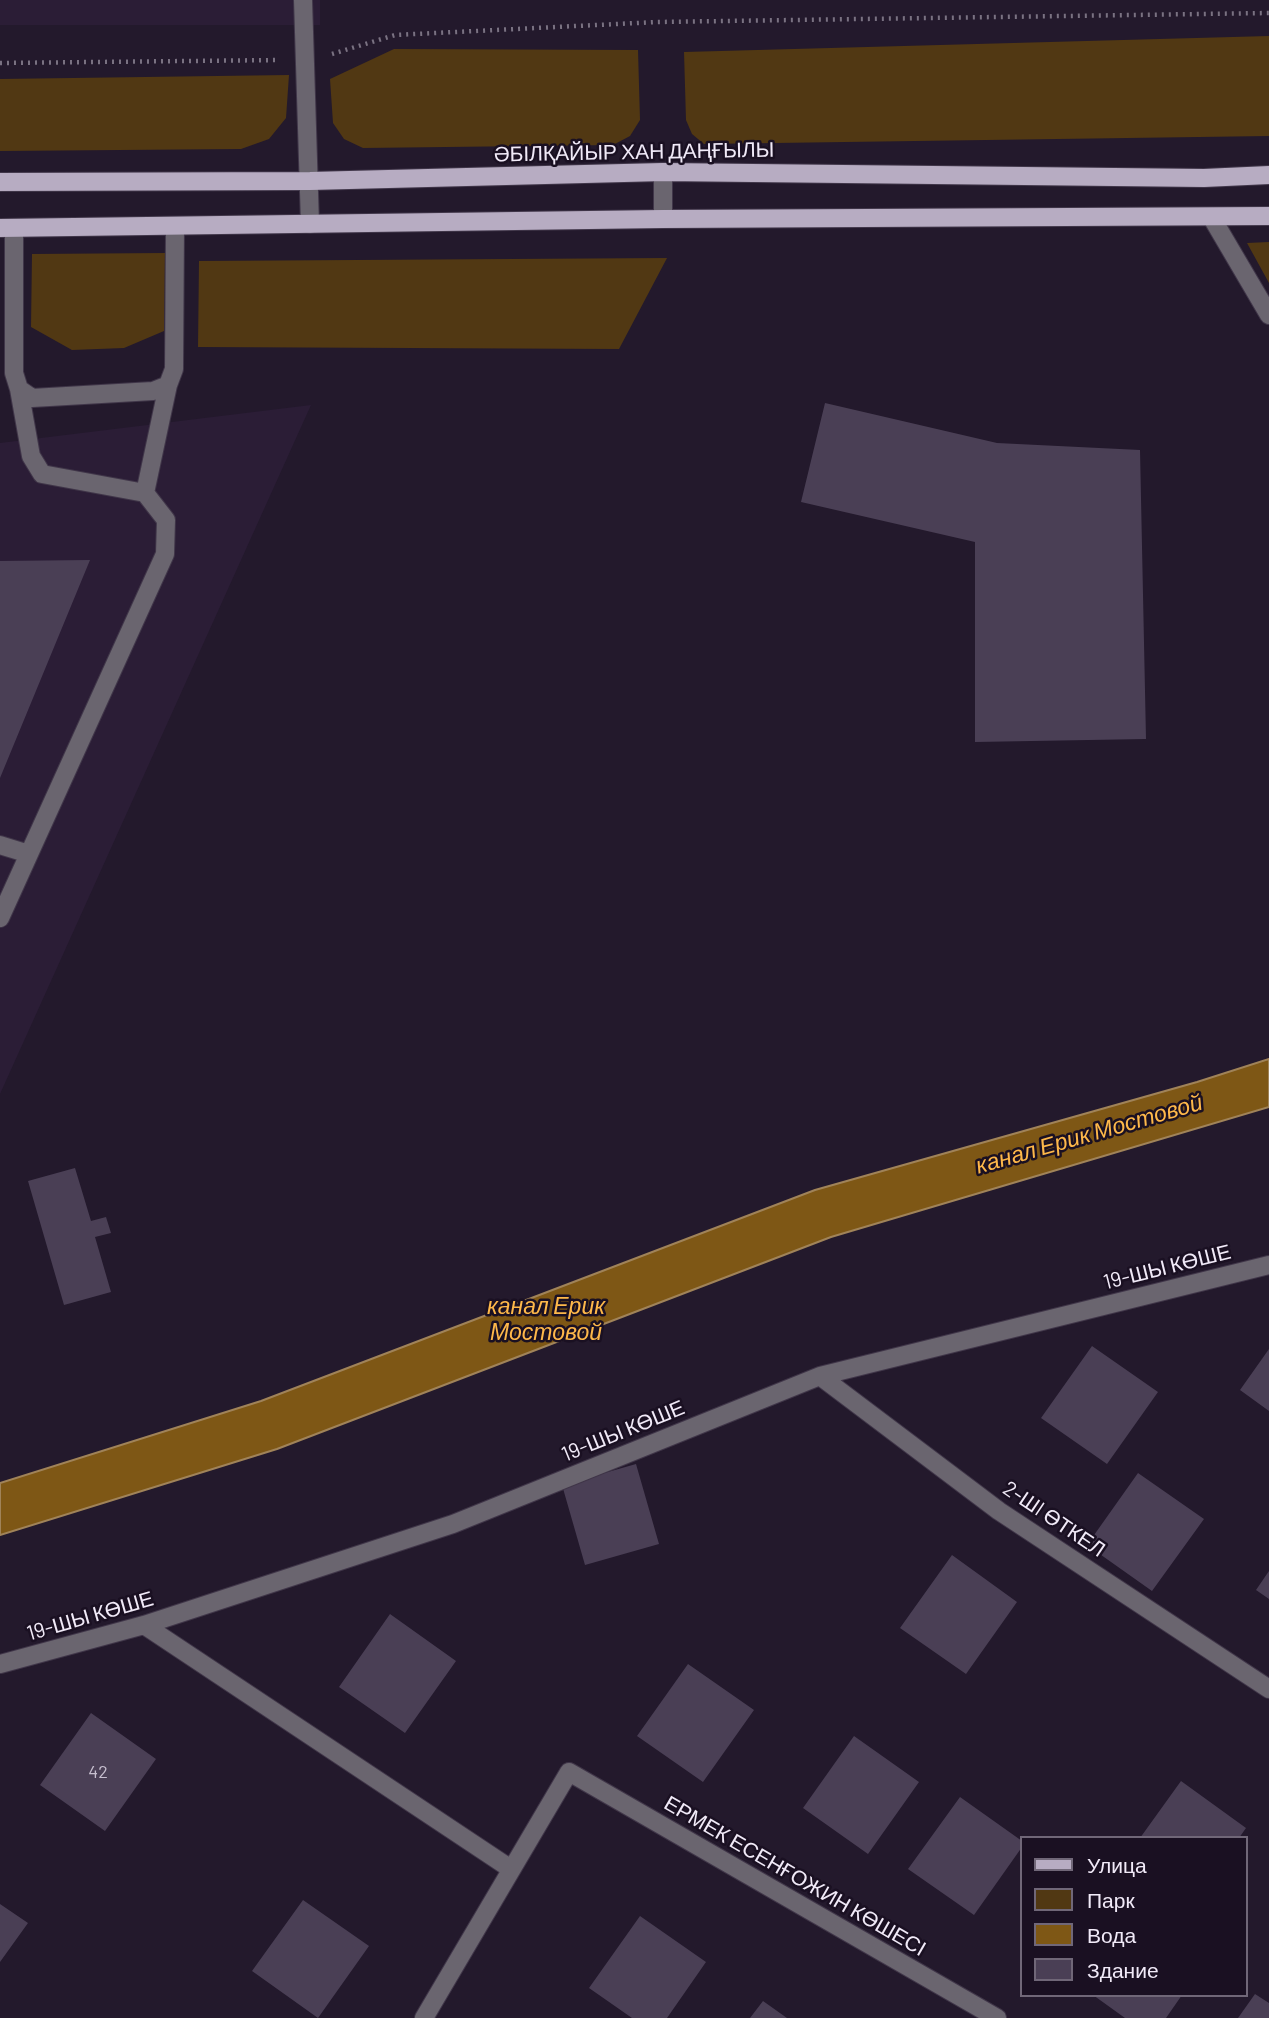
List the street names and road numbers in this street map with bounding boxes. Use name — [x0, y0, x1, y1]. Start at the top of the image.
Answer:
street label: ӘБІЛҚАЙЫР ХАН ДАҢҒЫЛЫ — [494, 137, 774, 167]
street label: 19-ШЫ КӨШЕ — [1101, 1239, 1233, 1295]
street label: 19-ШЫ КӨШЕ — [558, 1395, 688, 1467]
street label: 2-ШI ӨТКЕЛ — [998, 1476, 1110, 1562]
street label: 19-ШЫ КӨШЕ — [24, 1586, 156, 1646]
street label: ЕРМЕК ЕСЕНҒОЖИН КӨШЕСІ — [660, 1791, 930, 1961]

